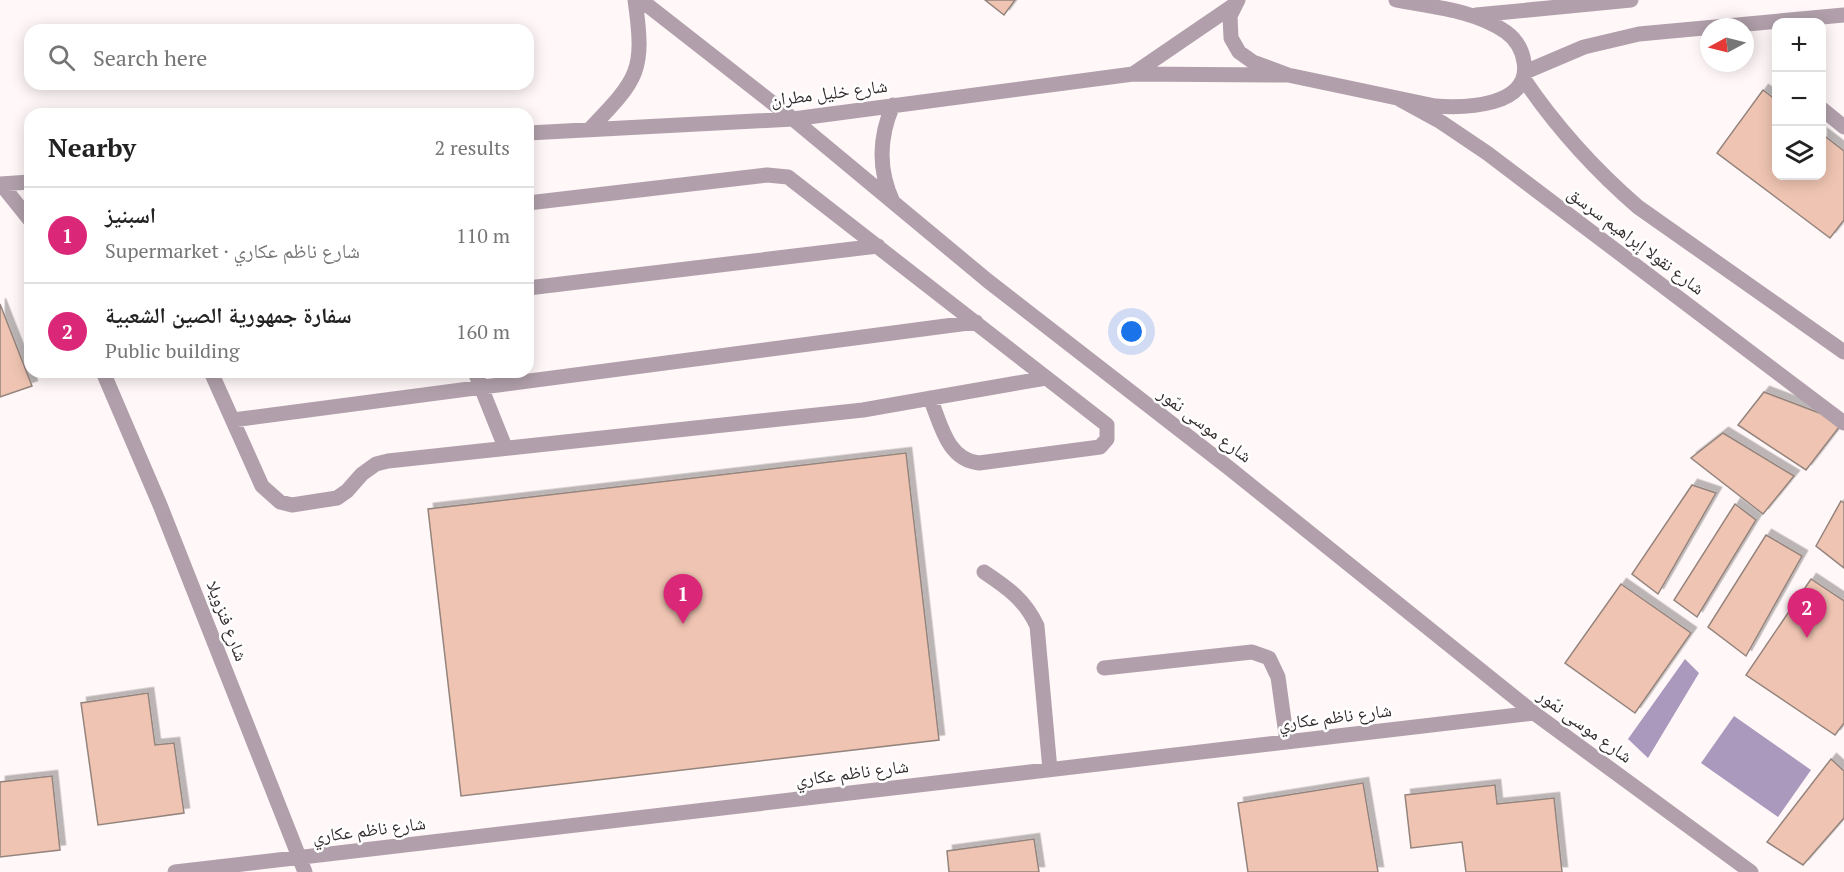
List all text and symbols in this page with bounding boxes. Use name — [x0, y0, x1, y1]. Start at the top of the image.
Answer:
north arrow — [1700, 18, 1754, 72]
map controls — [1772, 18, 1826, 180]
button: + — [1772, 18, 1826, 72]
search box — [24, 24, 534, 90]
icon: search — [45, 41, 78, 74]
text: Search here — [93, 43, 207, 72]
button: − — [1772, 72, 1826, 126]
street label: شارع خليل مطران — [769, 73, 889, 111]
button: layers — [1772, 126, 1826, 180]
text: Nearby — [48, 130, 136, 164]
text: 2 results — [435, 134, 510, 161]
street label: شارع نقولا إبراهيم سرسق — [1563, 181, 1710, 300]
text: اسبنيز — [105, 200, 156, 229]
text: 1 — [62, 222, 73, 249]
text: 110 m — [456, 222, 510, 249]
text: Supermarket · شارع ناظم عكاري — [105, 237, 360, 264]
text: سفارة جمهورية الصين الشعبية — [105, 300, 352, 329]
your location — [1117, 317, 1146, 346]
text: 2 — [62, 318, 73, 345]
text: 160 m — [456, 318, 510, 345]
text: Public building — [105, 337, 239, 364]
street label: شارع موسى نمّور — [1153, 380, 1257, 467]
pin: 1 — [664, 574, 702, 624]
street label: شارع فنزويلا — [202, 577, 254, 664]
pin: 2 — [1788, 588, 1826, 638]
street label: شارع موسى نمّور — [1533, 682, 1638, 768]
street label: شارع ناظم عكاري — [1277, 697, 1393, 738]
street label: شارع ناظم عكاري — [794, 753, 910, 794]
street label: شارع ناظم عكاري — [311, 810, 427, 851]

